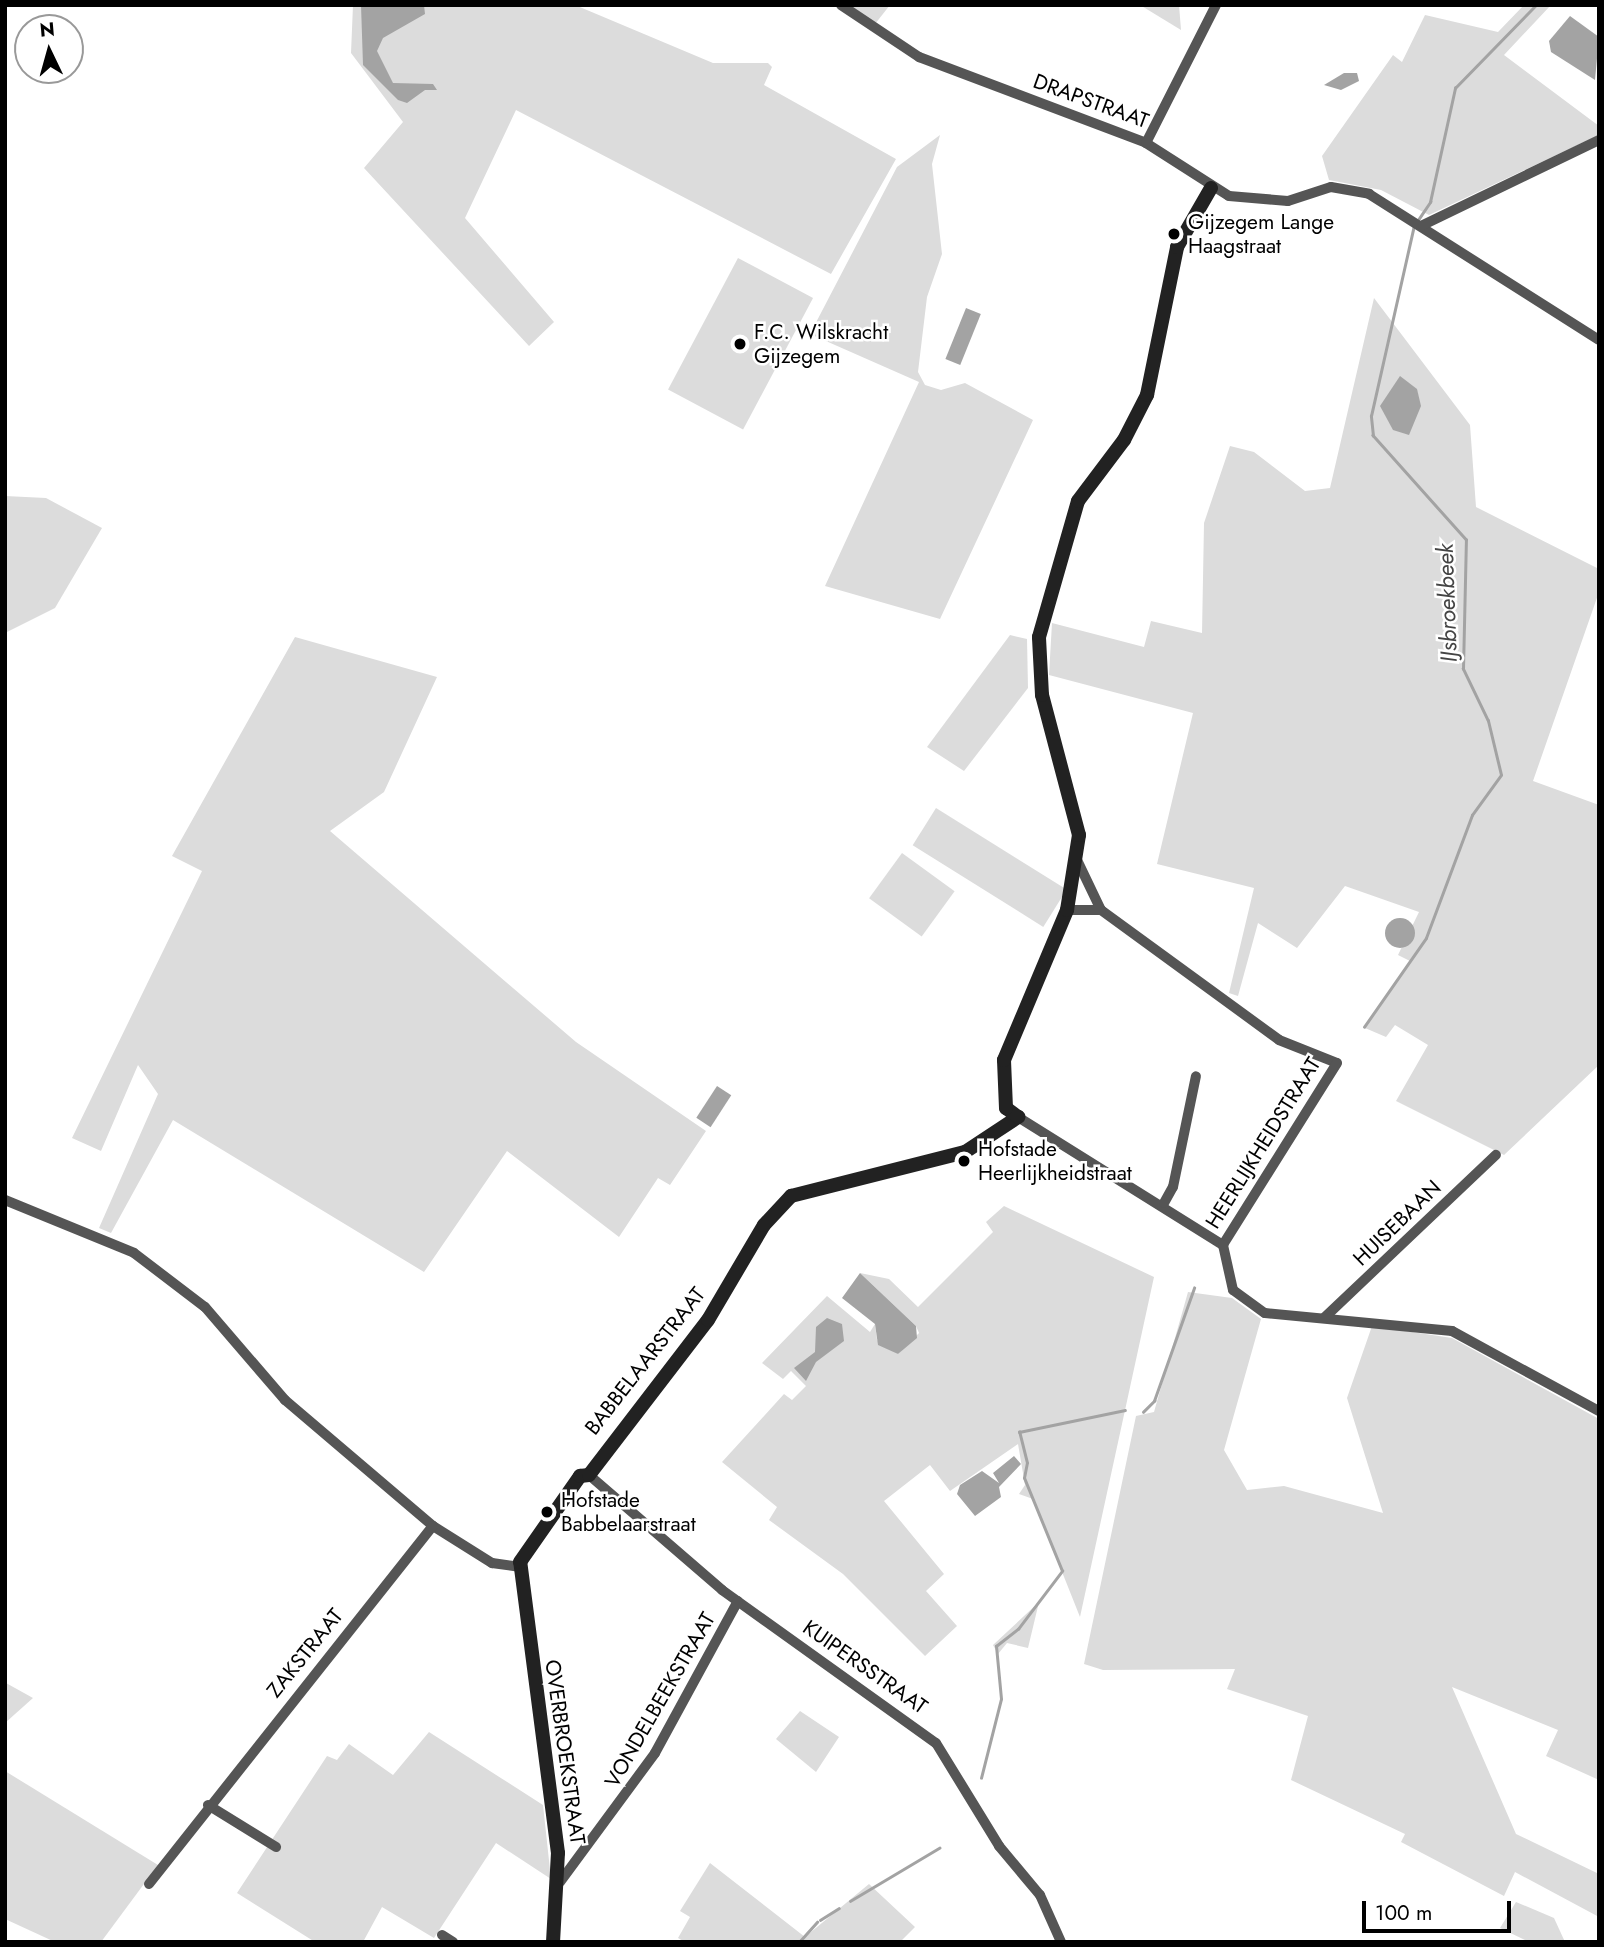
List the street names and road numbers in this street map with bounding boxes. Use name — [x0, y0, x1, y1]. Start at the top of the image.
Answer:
street label: DRAPSTRAAT — [1030, 68, 1152, 134]
street label: HEERLIJKHEIDSTRAAT — [1200, 1053, 1326, 1233]
street label: HUISEBAAN — [1348, 1175, 1446, 1271]
street label: BABBELAARSTRAAT — [580, 1282, 710, 1440]
street label: ZAKSTRAAT — [262, 1604, 348, 1702]
street label: VONDELBEEKSTRAAT — [600, 1608, 720, 1792]
street label: KUIPERSSTRAAT — [798, 1615, 932, 1719]
street label: OVERBROEKSTRAAT — [540, 1658, 590, 1846]

